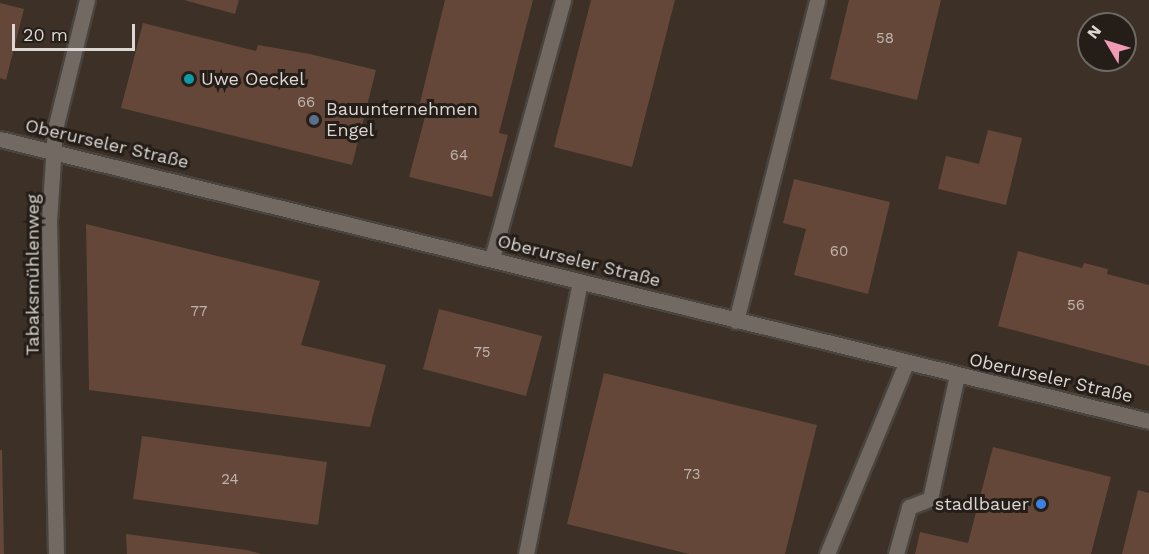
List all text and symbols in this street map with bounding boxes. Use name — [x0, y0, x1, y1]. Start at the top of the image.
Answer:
scale bar — [15, 12, 138, 50]
north arrow — [1077, 12, 1137, 72]
text: N — [1083, 21, 1105, 42]
text: 20 m — [23, 24, 68, 45]
house number: 58 — [876, 30, 894, 48]
place label: Uwe Oeckel — [201, 68, 305, 90]
marker: Uwe Oeckel — [182, 72, 196, 86]
house number: 66 — [297, 94, 315, 112]
place label: Bauunternehmen Engel — [326, 99, 478, 142]
marker: Bauunternehmen Engel — [307, 113, 321, 127]
street label: Oberurseler Straße — [23, 115, 191, 173]
house number: 64 — [450, 147, 468, 165]
street label: Tabaksmühlenweg — [22, 194, 44, 356]
street label: Oberurseler Straße — [495, 230, 663, 292]
house number: 60 — [830, 243, 848, 261]
house number: 56 — [1067, 297, 1085, 315]
house number: 77 — [191, 303, 207, 321]
house number: 75 — [473, 344, 491, 362]
street label: Oberurseler Straße — [967, 349, 1135, 407]
house number: 73 — [683, 466, 701, 484]
house number: 24 — [221, 471, 239, 489]
place label: stadlbauer — [935, 493, 1029, 515]
marker: stadlbauer — [1034, 497, 1048, 511]

